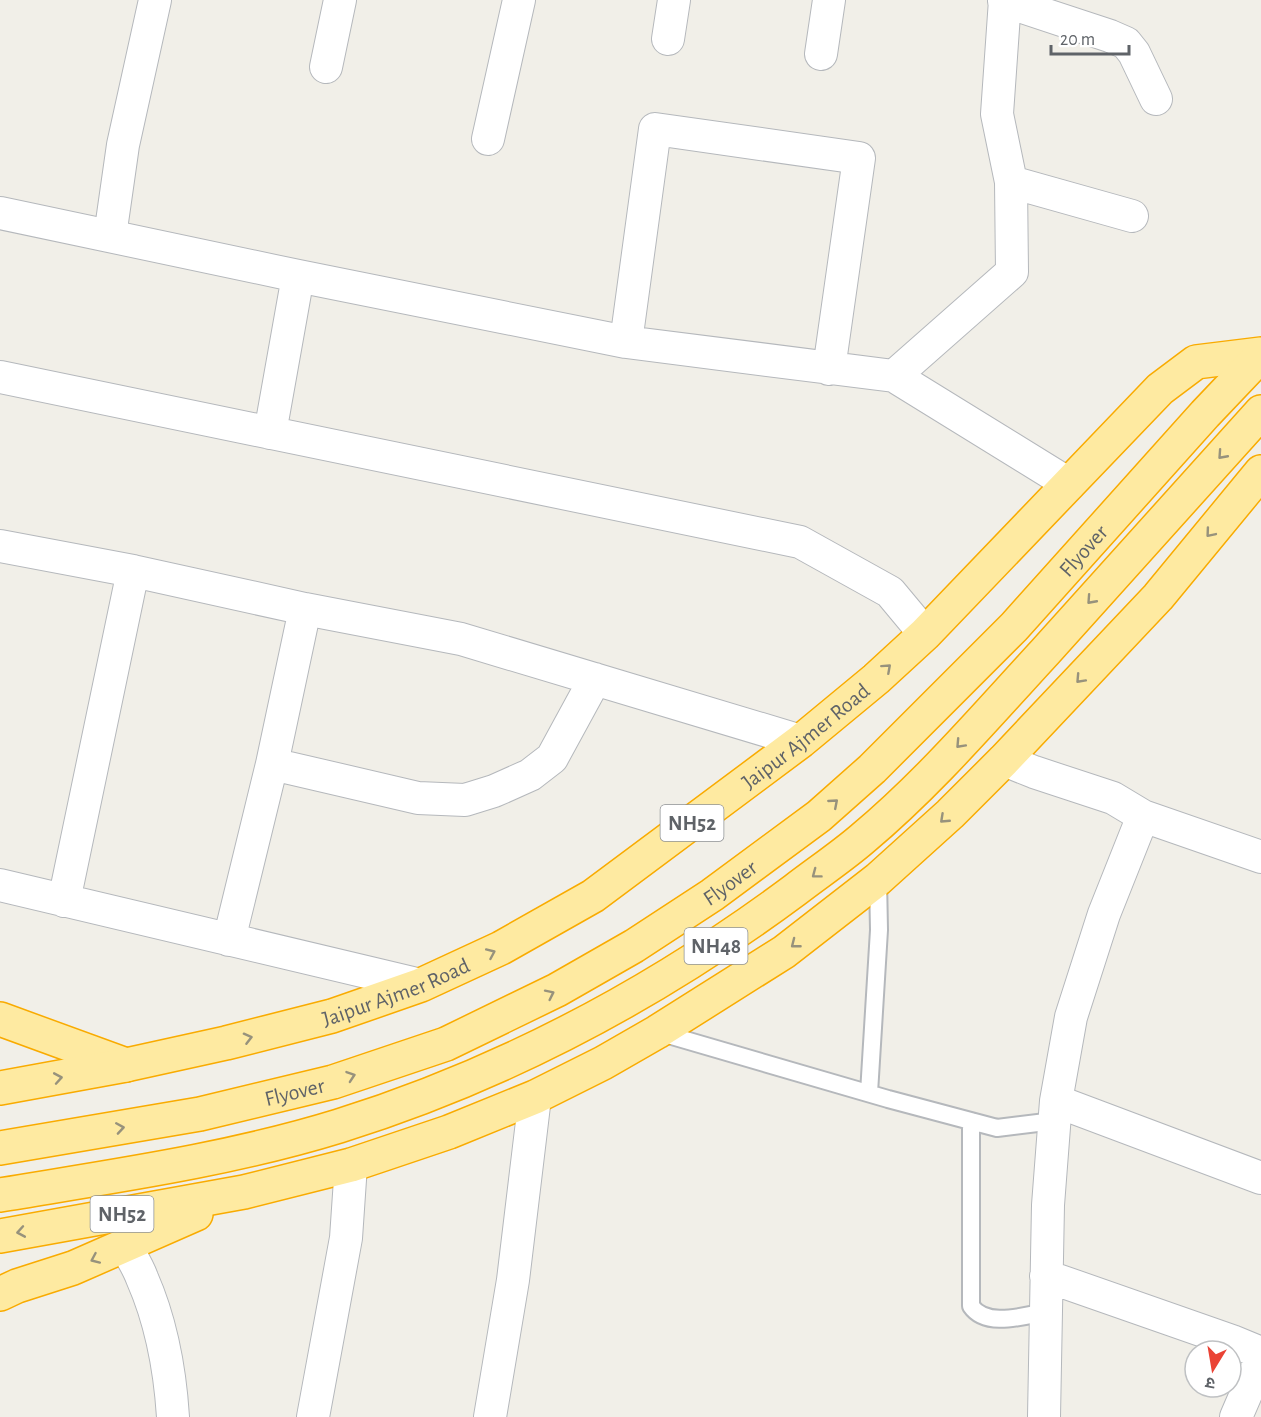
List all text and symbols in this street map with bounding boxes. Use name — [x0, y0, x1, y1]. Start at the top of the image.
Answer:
scale bar — [1051, 18, 1129, 56]
text: 20 m — [1060, 31, 1095, 49]
one-way arrow — [1218, 448, 1229, 459]
street label: Flyover — [1055, 521, 1112, 581]
one-way arrow — [1206, 526, 1217, 537]
one-way arrow — [1087, 593, 1098, 604]
one-way arrow — [881, 664, 891, 675]
one-way arrow — [1077, 671, 1088, 682]
street label: Jaipur Ajmer Road — [738, 679, 874, 793]
one-way arrow — [956, 738, 967, 748]
one-way arrow — [827, 799, 837, 810]
road number: NH52 — [660, 805, 724, 841]
one-way arrow — [941, 811, 952, 822]
street label: Flyover — [699, 856, 761, 910]
one-way arrow — [811, 867, 822, 878]
road number: NH48 — [684, 928, 748, 964]
one-way arrow — [791, 936, 802, 947]
one-way arrow — [485, 948, 496, 960]
street label: Jaipur Ajmer Road — [320, 954, 473, 1030]
one-way arrow — [544, 989, 555, 1001]
one-way arrow — [243, 1032, 253, 1045]
one-way arrow — [345, 1071, 356, 1083]
one-way arrow — [53, 1072, 62, 1084]
street label: Flyover — [263, 1074, 327, 1110]
one-way arrow — [115, 1122, 124, 1134]
road number: NH52 — [90, 1196, 154, 1232]
one-way arrow — [16, 1225, 26, 1238]
one-way arrow — [90, 1251, 101, 1263]
north arrow — [1183, 1339, 1243, 1399]
text: उ — [1204, 1374, 1216, 1391]

